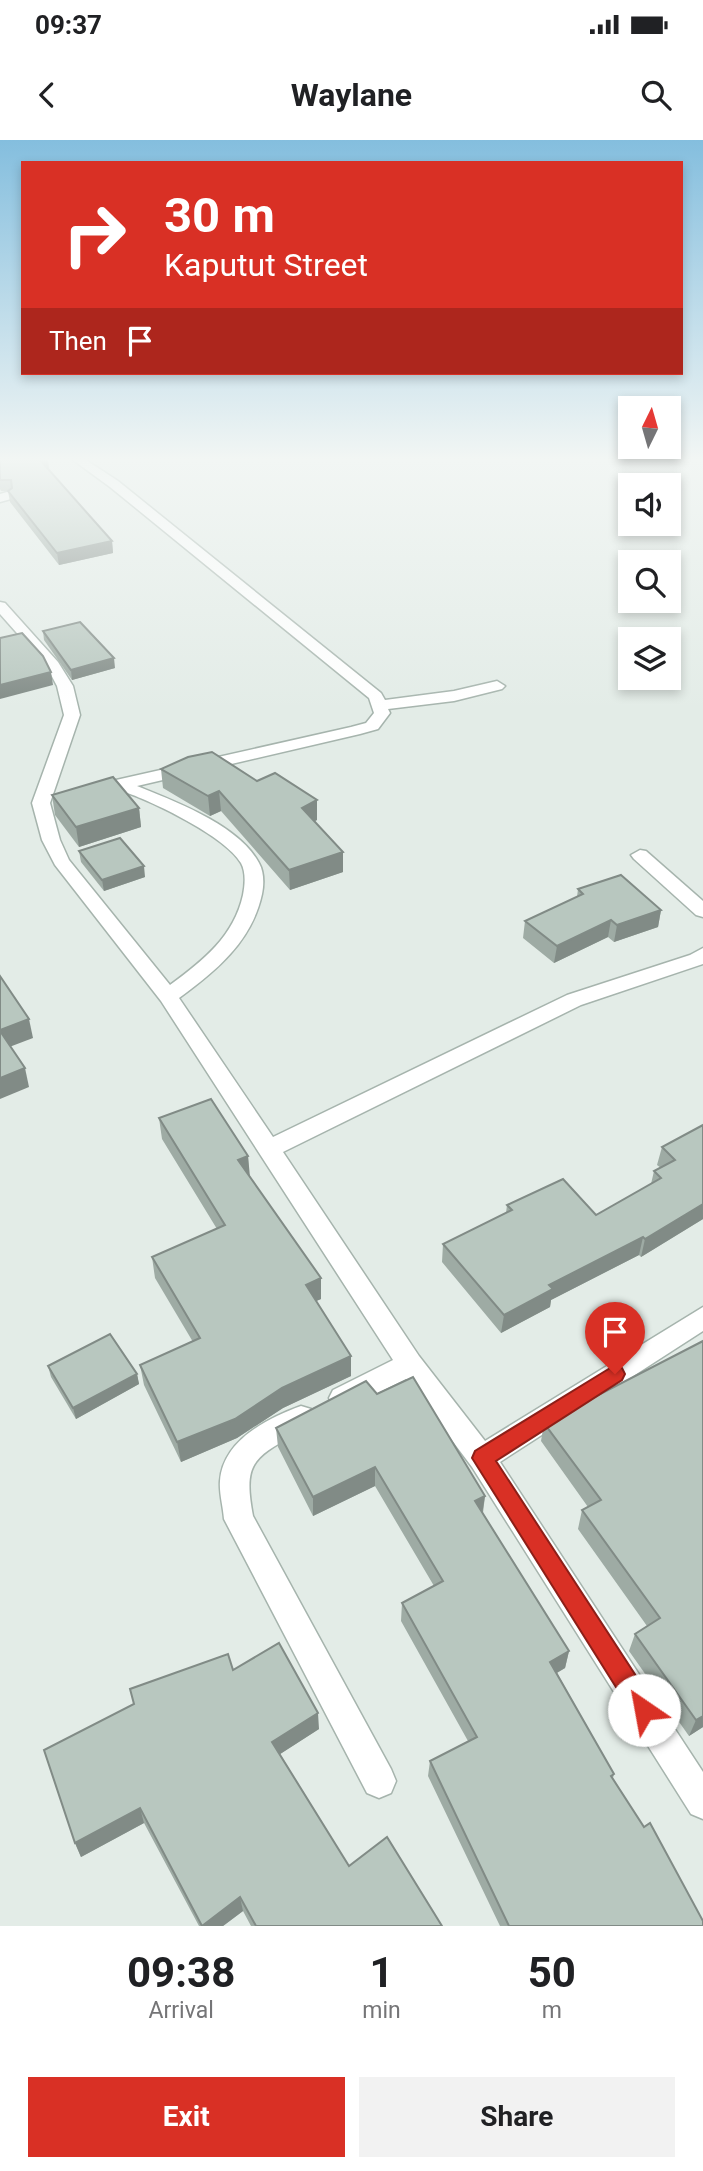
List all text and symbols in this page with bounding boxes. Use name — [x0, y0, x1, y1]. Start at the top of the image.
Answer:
text: 09:37 — [35, 10, 102, 40]
icon: back — [28, 76, 66, 114]
text: Waylane — [291, 76, 412, 114]
icon: search — [637, 76, 675, 114]
text: 30 m — [164, 187, 275, 244]
icon: right — [49, 189, 140, 280]
text: Kaputut Street — [164, 246, 368, 284]
icon: arrive — [121, 322, 159, 360]
text: Then — [49, 326, 107, 356]
north arrow — [618, 396, 681, 458]
map controls — [618, 396, 681, 690]
button: sound — [618, 473, 681, 536]
button: search — [618, 550, 681, 613]
button: layers — [618, 627, 681, 690]
pin — [585, 1302, 645, 1374]
icon: arrive — [596, 1313, 634, 1351]
position arrow — [607, 1673, 681, 1747]
text: 09:38 — [127, 1948, 235, 1997]
text: 1 — [369, 1948, 394, 1997]
text: 50 — [528, 1948, 576, 1997]
text: Arrival — [149, 1997, 214, 2024]
text: min — [362, 1997, 401, 2024]
text: m — [542, 1997, 562, 2024]
button: Exit — [28, 2077, 345, 2157]
button: Share — [359, 2077, 675, 2157]

